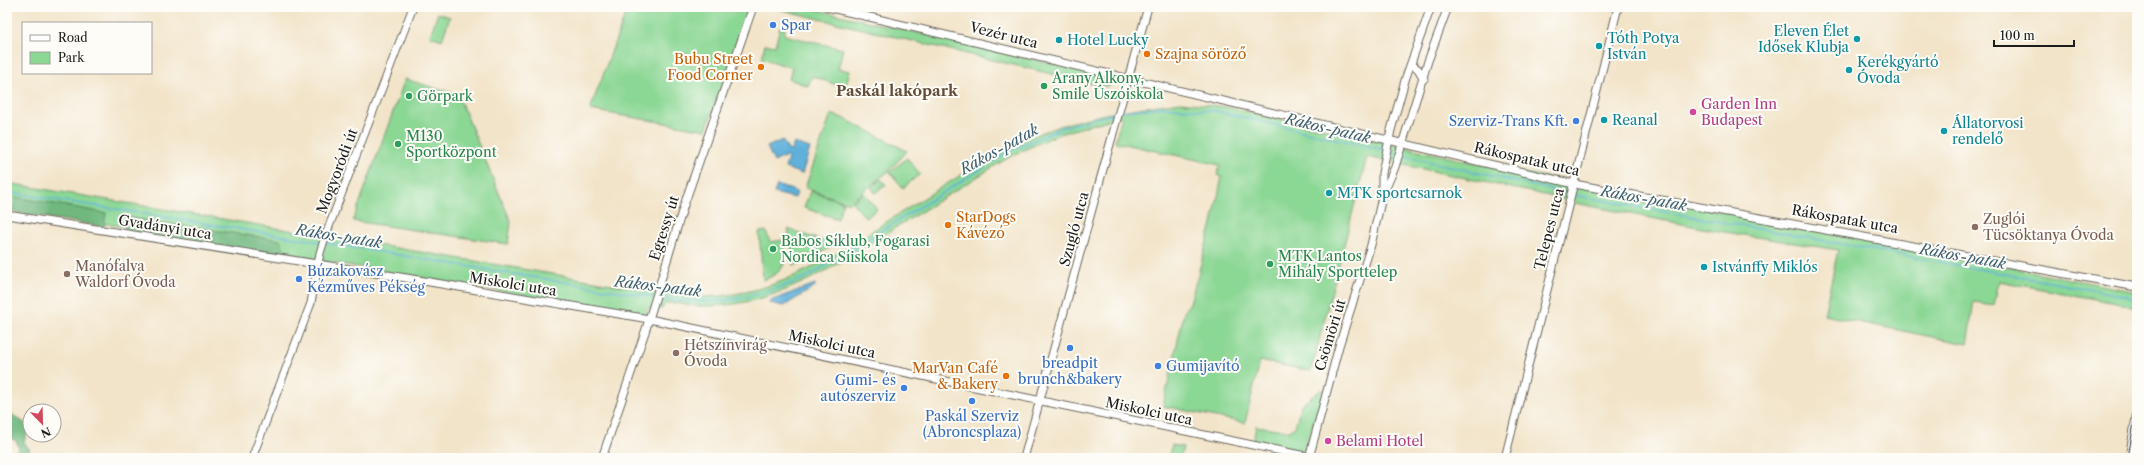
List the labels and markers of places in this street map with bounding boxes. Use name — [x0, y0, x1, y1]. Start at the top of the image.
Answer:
place label: Spar — [781, 16, 811, 34]
marker: Spar — [768, 20, 778, 30]
place label: Eleven Élet Idősek Klubja — [1758, 22, 1850, 56]
place label: Tóth Potya István — [1607, 29, 1680, 63]
place label: Hotel Lucky — [1067, 31, 1149, 49]
marker: Eleven Élet Idősek Klubja — [1852, 34, 1862, 44]
marker: Hotel Lucky — [1054, 35, 1064, 45]
marker: Tóth Potya István — [1594, 41, 1604, 51]
place label: Szajna söröző — [1155, 45, 1246, 63]
marker: Szajna söröző — [1142, 49, 1152, 59]
place label: Bubu Street Food Corner — [667, 50, 753, 84]
place label: Kerékgyártó Óvoda — [1857, 53, 1939, 87]
marker: Bubu Street Food Corner — [756, 62, 766, 72]
marker: Kerékgyártó Óvoda — [1844, 65, 1854, 75]
place label: Arany Alkony, Smile Úszóiskola — [1051, 69, 1164, 103]
marker: Arany Alkony, Smile Úszóiskola — [1039, 81, 1049, 91]
place label: Görpark — [417, 87, 474, 105]
marker: Görpark — [404, 91, 414, 101]
place label: Garden Inn Budapest — [1701, 95, 1777, 129]
marker: Garden Inn Budapest — [1688, 107, 1698, 117]
place label: Reanal — [1612, 111, 1658, 129]
place label: Szerviz-Trans Kft. — [1449, 112, 1568, 130]
place label: Állatorvosi rendelő — [1951, 114, 2024, 148]
marker: Reanal — [1599, 115, 1609, 125]
marker: Szerviz-Trans Kft. — [1571, 116, 1581, 126]
marker: Állatorvosi rendelő — [1939, 126, 1949, 136]
place label: M130 Sportközpont — [406, 127, 497, 161]
marker: M130 Sportközpont — [393, 139, 403, 149]
place label: MTK sportcsarnok — [1337, 184, 1463, 202]
marker: MTK sportcsarnok — [1324, 188, 1334, 198]
place label: StarDogs Kávézó — [956, 208, 1016, 242]
place label: Zuglói Tücsöktanya Óvoda — [1983, 210, 2114, 244]
marker: StarDogs Kávézó — [943, 220, 953, 230]
marker: Zuglói Tücsöktanya Óvoda — [1970, 222, 1980, 232]
place label: Babos Síklub, Fogarasi Nordica Síiskola — [781, 232, 930, 266]
marker: Babos Síklub, Fogarasi Nordica Síiskola — [768, 244, 778, 254]
place label: MTK Lantos Mihály Sporttelep — [1278, 247, 1397, 281]
place label: Manófalva Waldorf Óvoda — [74, 257, 176, 291]
place label: Istvánffy Miklós — [1712, 258, 1818, 276]
marker: MTK Lantos Mihály Sporttelep — [1265, 259, 1275, 269]
place label: Búzakovász Kézműves Pékség — [307, 262, 425, 296]
marker: Istvánffy Miklós — [1699, 262, 1709, 272]
marker: Manófalva Waldorf Óvoda — [62, 269, 72, 279]
marker: Búzakovász Kézműves Pékség — [294, 274, 304, 284]
place label: Hétszínvirág Óvoda — [684, 336, 768, 370]
marker: breadpit brunch&bakery — [1065, 343, 1075, 353]
marker: Hétszínvirág Óvoda — [671, 348, 681, 358]
place label: breadpit brunch&bakery — [1018, 354, 1122, 388]
place label: Gumijavító — [1166, 357, 1240, 375]
place label: MarVan Café & Bakery — [912, 359, 998, 393]
marker: Gumijavító — [1153, 361, 1163, 371]
place label: Gumi- és autószerviz — [820, 371, 896, 405]
marker: MarVan Café & Bakery — [1001, 371, 1011, 381]
marker: Gumi- és autószerviz — [899, 383, 909, 393]
marker: Paskál Szerviz (Abroncsplaza) — [967, 396, 977, 406]
place label: Paskál Szerviz (Abroncsplaza) — [923, 407, 1021, 441]
place label: Belami Hotel — [1336, 432, 1423, 450]
marker: Belami Hotel — [1323, 436, 1333, 446]

